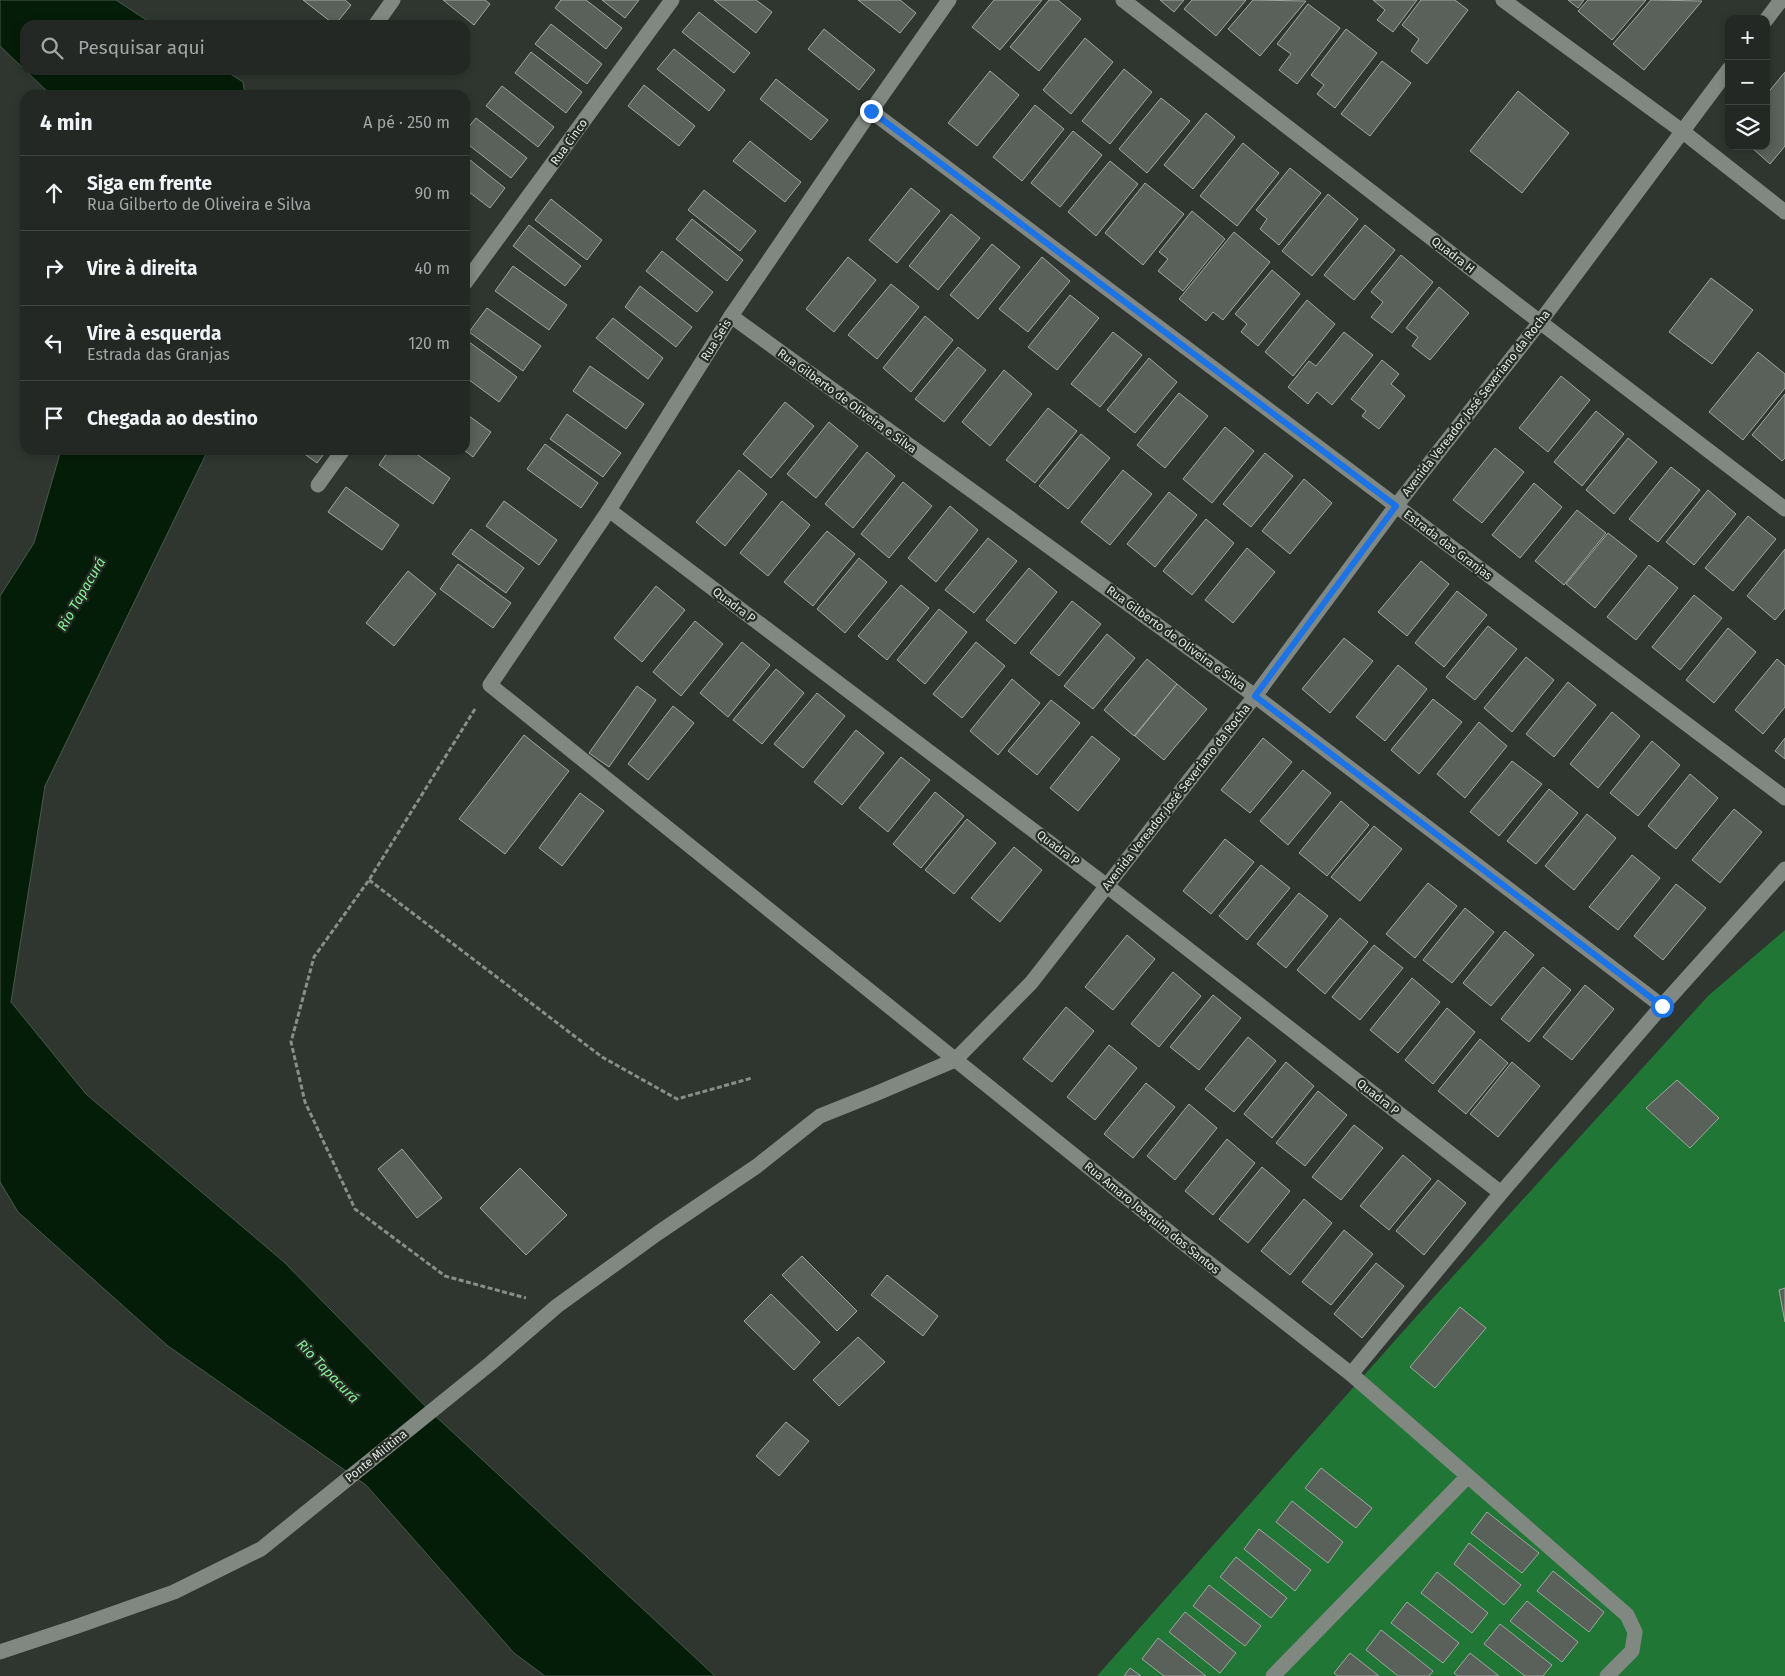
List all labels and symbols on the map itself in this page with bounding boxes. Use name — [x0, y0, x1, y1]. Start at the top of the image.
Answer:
route end — [860, 100, 883, 123]
street label: Rua Cinco — [548, 116, 590, 168]
street label: Quadra H — [1429, 234, 1477, 276]
street label: Avenida Vereador José Severiano da Rocha — [1399, 307, 1553, 499]
street label: Rua Seis — [698, 316, 734, 363]
street label: Rua Gilberto de Oliveira e Silva — [775, 346, 919, 456]
street label: Estrada das Granjas — [1401, 507, 1495, 583]
water label: Rio Tapacurá — [54, 555, 109, 634]
street label: Rua Gilberto de Oliveira e Silva — [1104, 583, 1248, 693]
street label: Quadra P — [710, 584, 758, 626]
street label: Avenida Vereador José Severiano da Rocha — [1099, 701, 1253, 893]
street label: Quadra P — [1034, 827, 1082, 869]
route start — [1651, 995, 1674, 1018]
street label: Quadra P — [1354, 1076, 1402, 1118]
street label: Rua Amaro Joaquim dos Santos — [1082, 1159, 1223, 1277]
water label: Rio Tapacurá — [293, 1336, 362, 1407]
street label: Ponte Militina — [342, 1427, 410, 1485]

